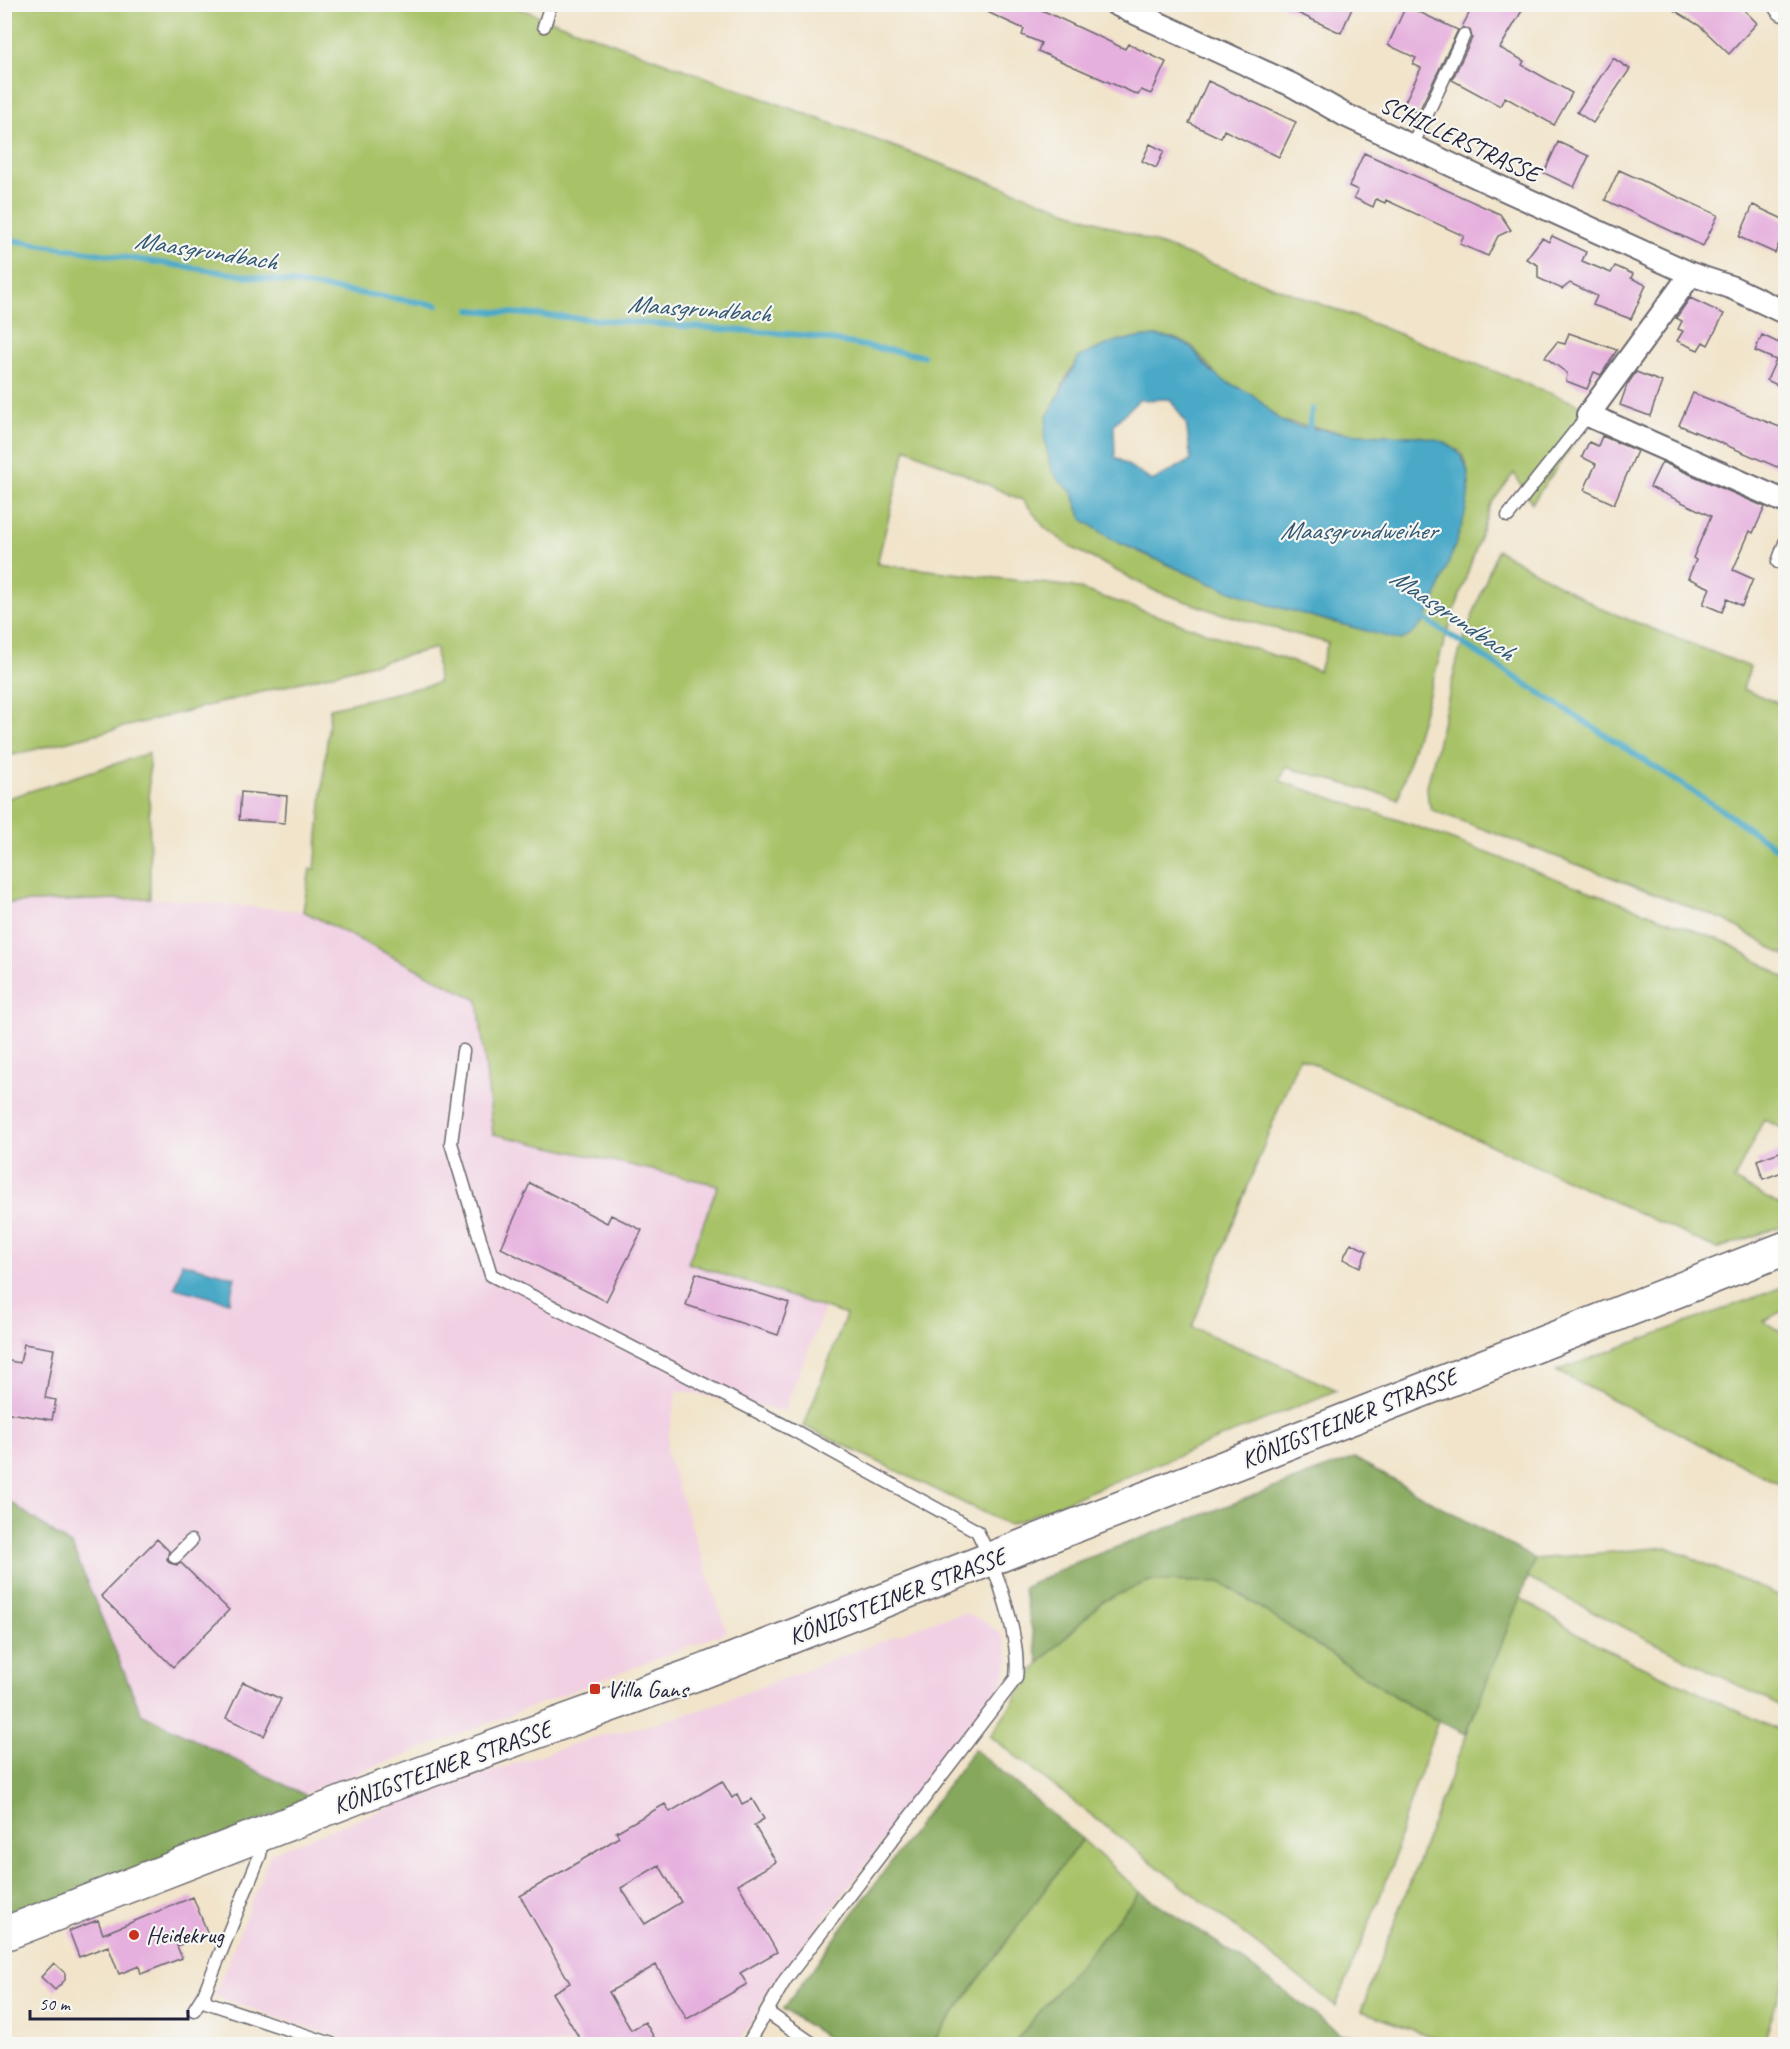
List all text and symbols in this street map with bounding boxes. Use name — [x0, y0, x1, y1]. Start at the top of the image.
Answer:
street label: SCHILLERSTRASSE — [1376, 89, 1547, 190]
water label: Maasgrundbach — [133, 223, 281, 278]
water label: Maasgrundbach — [626, 287, 774, 330]
water label: Maasgrundweiher — [1280, 514, 1440, 547]
water label: Maasgrundbach — [1384, 561, 1523, 669]
street label: KÖNIGSTEINER STRASSE — [1237, 1360, 1464, 1475]
street label: KÖNIGSTEINER STRASSE — [784, 1540, 1012, 1651]
place label: Villa Gans — [607, 1674, 690, 1704]
marker: Villa Gans — [588, 1682, 602, 1696]
street label: KÖNIGSTEINER STRASSE — [329, 1713, 558, 1820]
place label: Heidekrug — [146, 1920, 225, 1950]
marker: Heidekrug — [127, 1928, 141, 1942]
scale bar — [30, 1983, 188, 2021]
text: 50 m — [39, 1993, 72, 2015]

